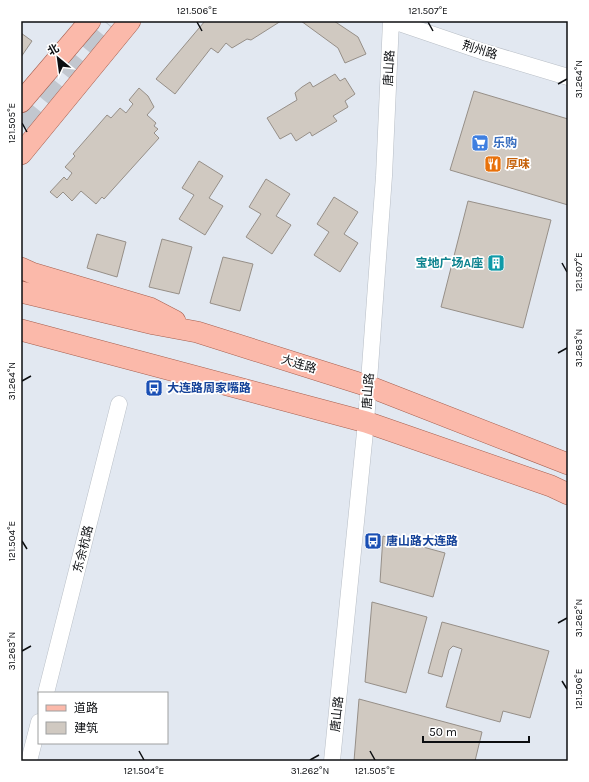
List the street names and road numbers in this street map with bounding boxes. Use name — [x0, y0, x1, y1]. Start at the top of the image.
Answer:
street label: 荆州路 — [461, 38, 499, 62]
street label: 唐山路 — [381, 50, 397, 86]
street label: 大连路 — [280, 352, 318, 376]
street label: 唐山路 — [360, 373, 376, 409]
street label: 东余杭路 — [70, 524, 96, 574]
street label: 唐山路 — [328, 695, 346, 733]

